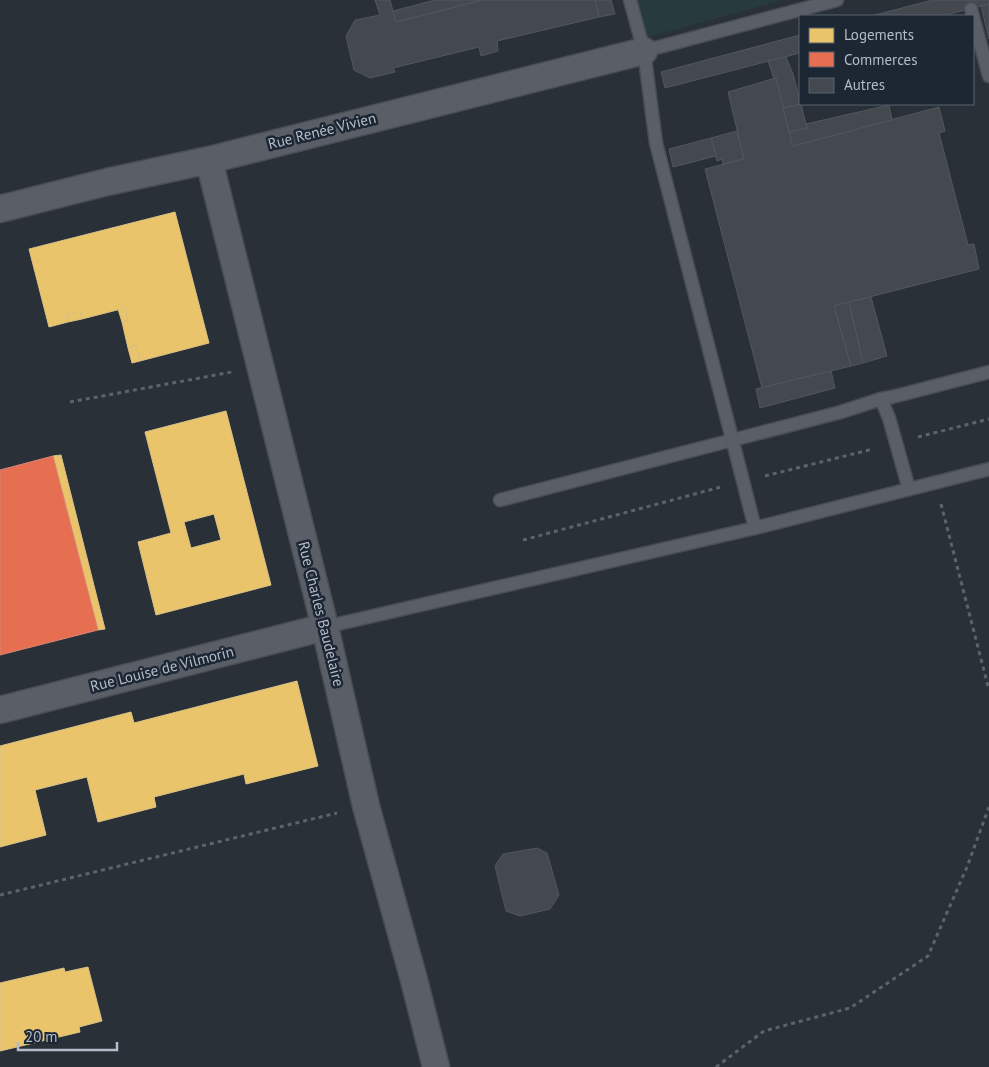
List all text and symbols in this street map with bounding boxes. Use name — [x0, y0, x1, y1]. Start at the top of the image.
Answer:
legend — [799, 15, 974, 105]
text: Logements — [844, 25, 914, 44]
text: Commerces — [844, 50, 918, 69]
text: Autres — [844, 75, 885, 94]
street label: Rue Renée Vivien — [266, 108, 378, 153]
street label: Rue Charles Baudelaire — [294, 539, 349, 688]
street label: Rue Louise de Vilmorin — [88, 641, 236, 696]
scale bar — [18, 1020, 116, 1052]
text: 20 m — [25, 1027, 58, 1046]

